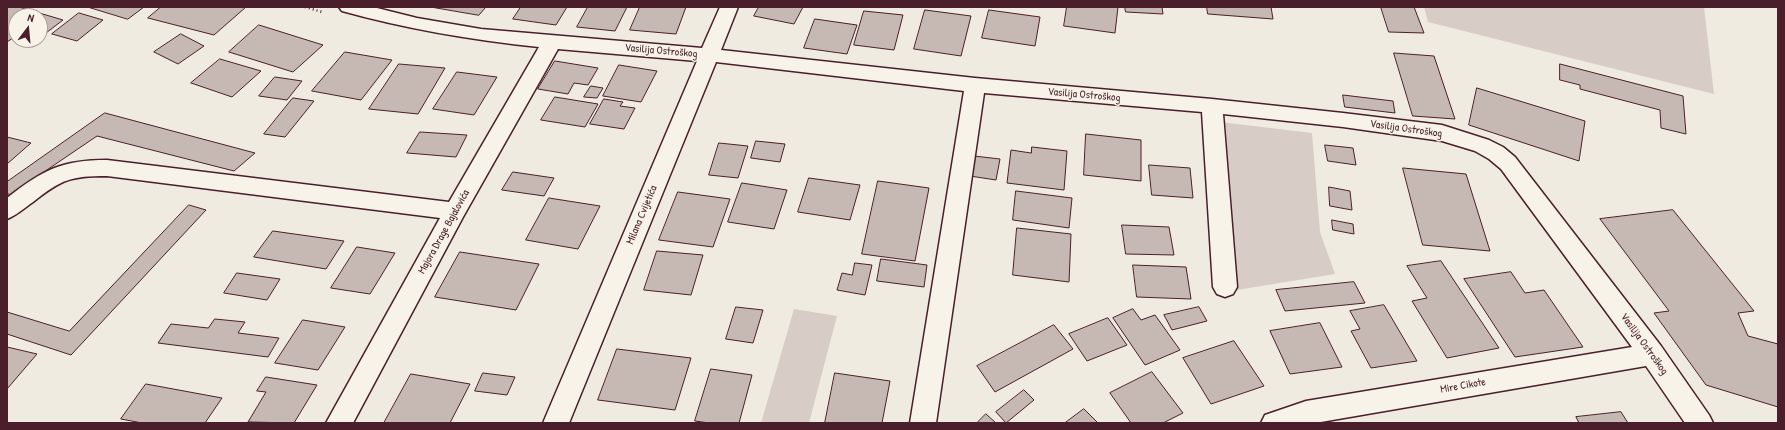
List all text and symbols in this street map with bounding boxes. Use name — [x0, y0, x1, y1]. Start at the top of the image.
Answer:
north arrow — [8, 8, 48, 48]
text: N — [26, 10, 36, 25]
street label: Vasilija Ostroškog — [624, 41, 698, 61]
street label: Vasilija Ostroškog — [1047, 85, 1121, 105]
street label: Vasilija Ostroškog — [1369, 117, 1443, 141]
street label: Milana Cvijetića — [624, 184, 660, 246]
street label: Majora Drage Bajalovića — [415, 188, 473, 276]
street label: Vasilija Ostroškog — [1617, 311, 1671, 377]
street label: Mire Cikote — [1439, 376, 1487, 396]

